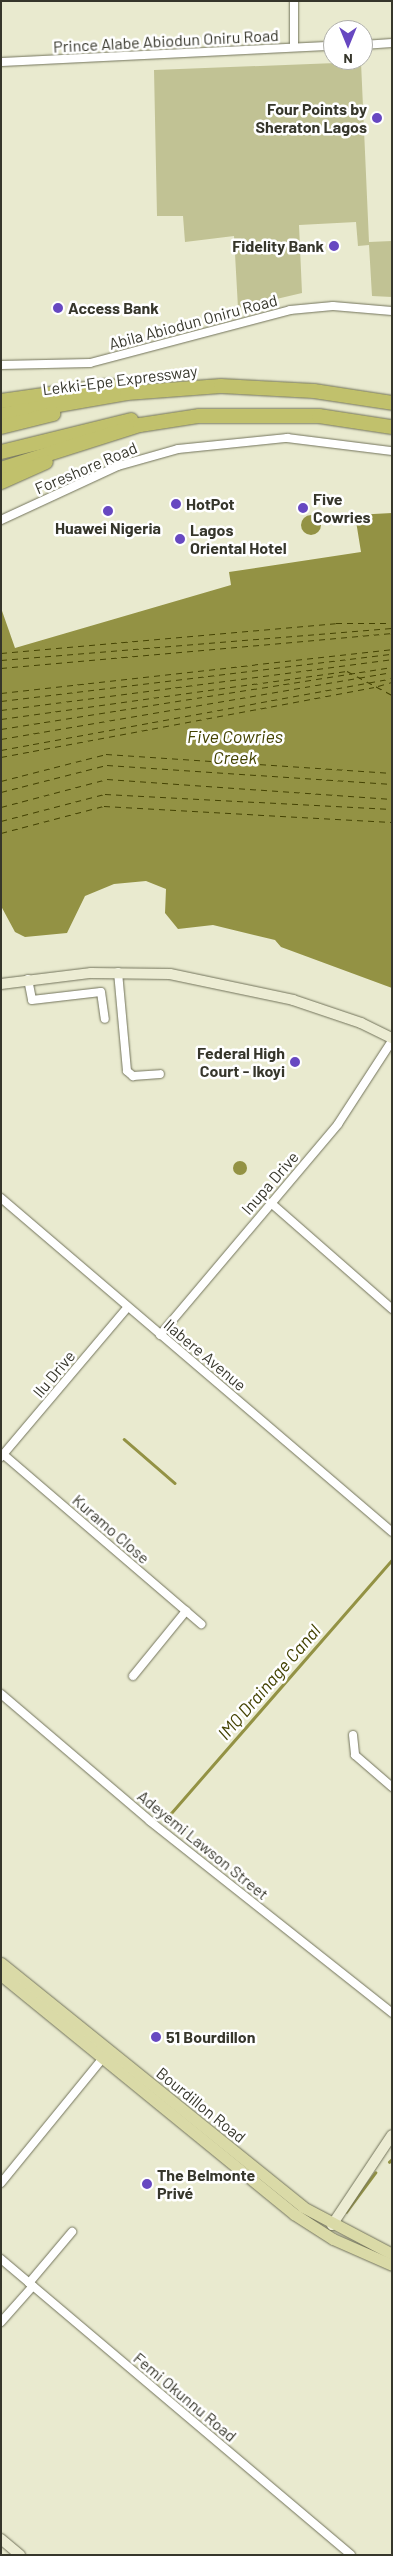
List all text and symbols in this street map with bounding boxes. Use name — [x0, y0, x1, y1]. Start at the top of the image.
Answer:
north arrow — [323, 20, 373, 70]
street label: Prince Alabe Abiodun Oniru Road — [53, 26, 279, 56]
text: N — [343, 51, 353, 68]
place label: Four Points by Sheraton Lagos — [255, 99, 367, 137]
marker: Four Points by Sheraton Lagos — [371, 112, 383, 124]
place label: Fidelity Bank — [232, 236, 324, 256]
marker: Fidelity Bank — [328, 240, 340, 252]
street label: Abila Abiodun Oniru Road — [107, 290, 279, 354]
place label: Access Bank — [68, 298, 159, 318]
marker: Access Bank — [52, 302, 64, 314]
street label: Lekki-Epe Expressway — [41, 361, 199, 399]
street label: Foreshore Road — [32, 438, 140, 498]
place label: Five Cowries — [313, 489, 371, 527]
place label: HotPot — [186, 494, 235, 514]
marker: HotPot — [170, 498, 182, 510]
marker: Five Cowries — [297, 502, 309, 514]
marker: Huawei Nigeria — [102, 505, 114, 517]
place label: Huawei Nigeria — [55, 518, 161, 538]
place label: Lagos Oriental Hotel — [190, 520, 287, 558]
marker: Lagos Oriental Hotel — [174, 533, 186, 545]
water label: Five Cowries Creek — [187, 726, 283, 769]
place label: Federal High Court - Ikoyi — [197, 1043, 285, 1081]
marker: Federal High Court - Ikoyi — [289, 1056, 301, 1068]
street label: Inupa Drive — [237, 1148, 303, 1218]
street label: Ilabere Avenue — [160, 1315, 250, 1395]
street label: Ilu Drive — [29, 1347, 79, 1401]
street label: Kuramo Close — [69, 1490, 153, 1568]
water label: IMQ Drainage Canal — [213, 1620, 325, 1744]
street label: Adeyemi Lawson Street — [134, 1786, 272, 1904]
place label: 51 Bourdillon — [166, 2027, 255, 2047]
marker: 51 Bourdillon — [150, 2031, 162, 2043]
street label: Bourdillon Road — [153, 2063, 249, 2147]
place label: The Belmonte Privé — [157, 2165, 255, 2203]
marker: The Belmonte Privé — [141, 2178, 153, 2190]
street label: Femi Okunnu Road — [130, 2348, 240, 2446]

